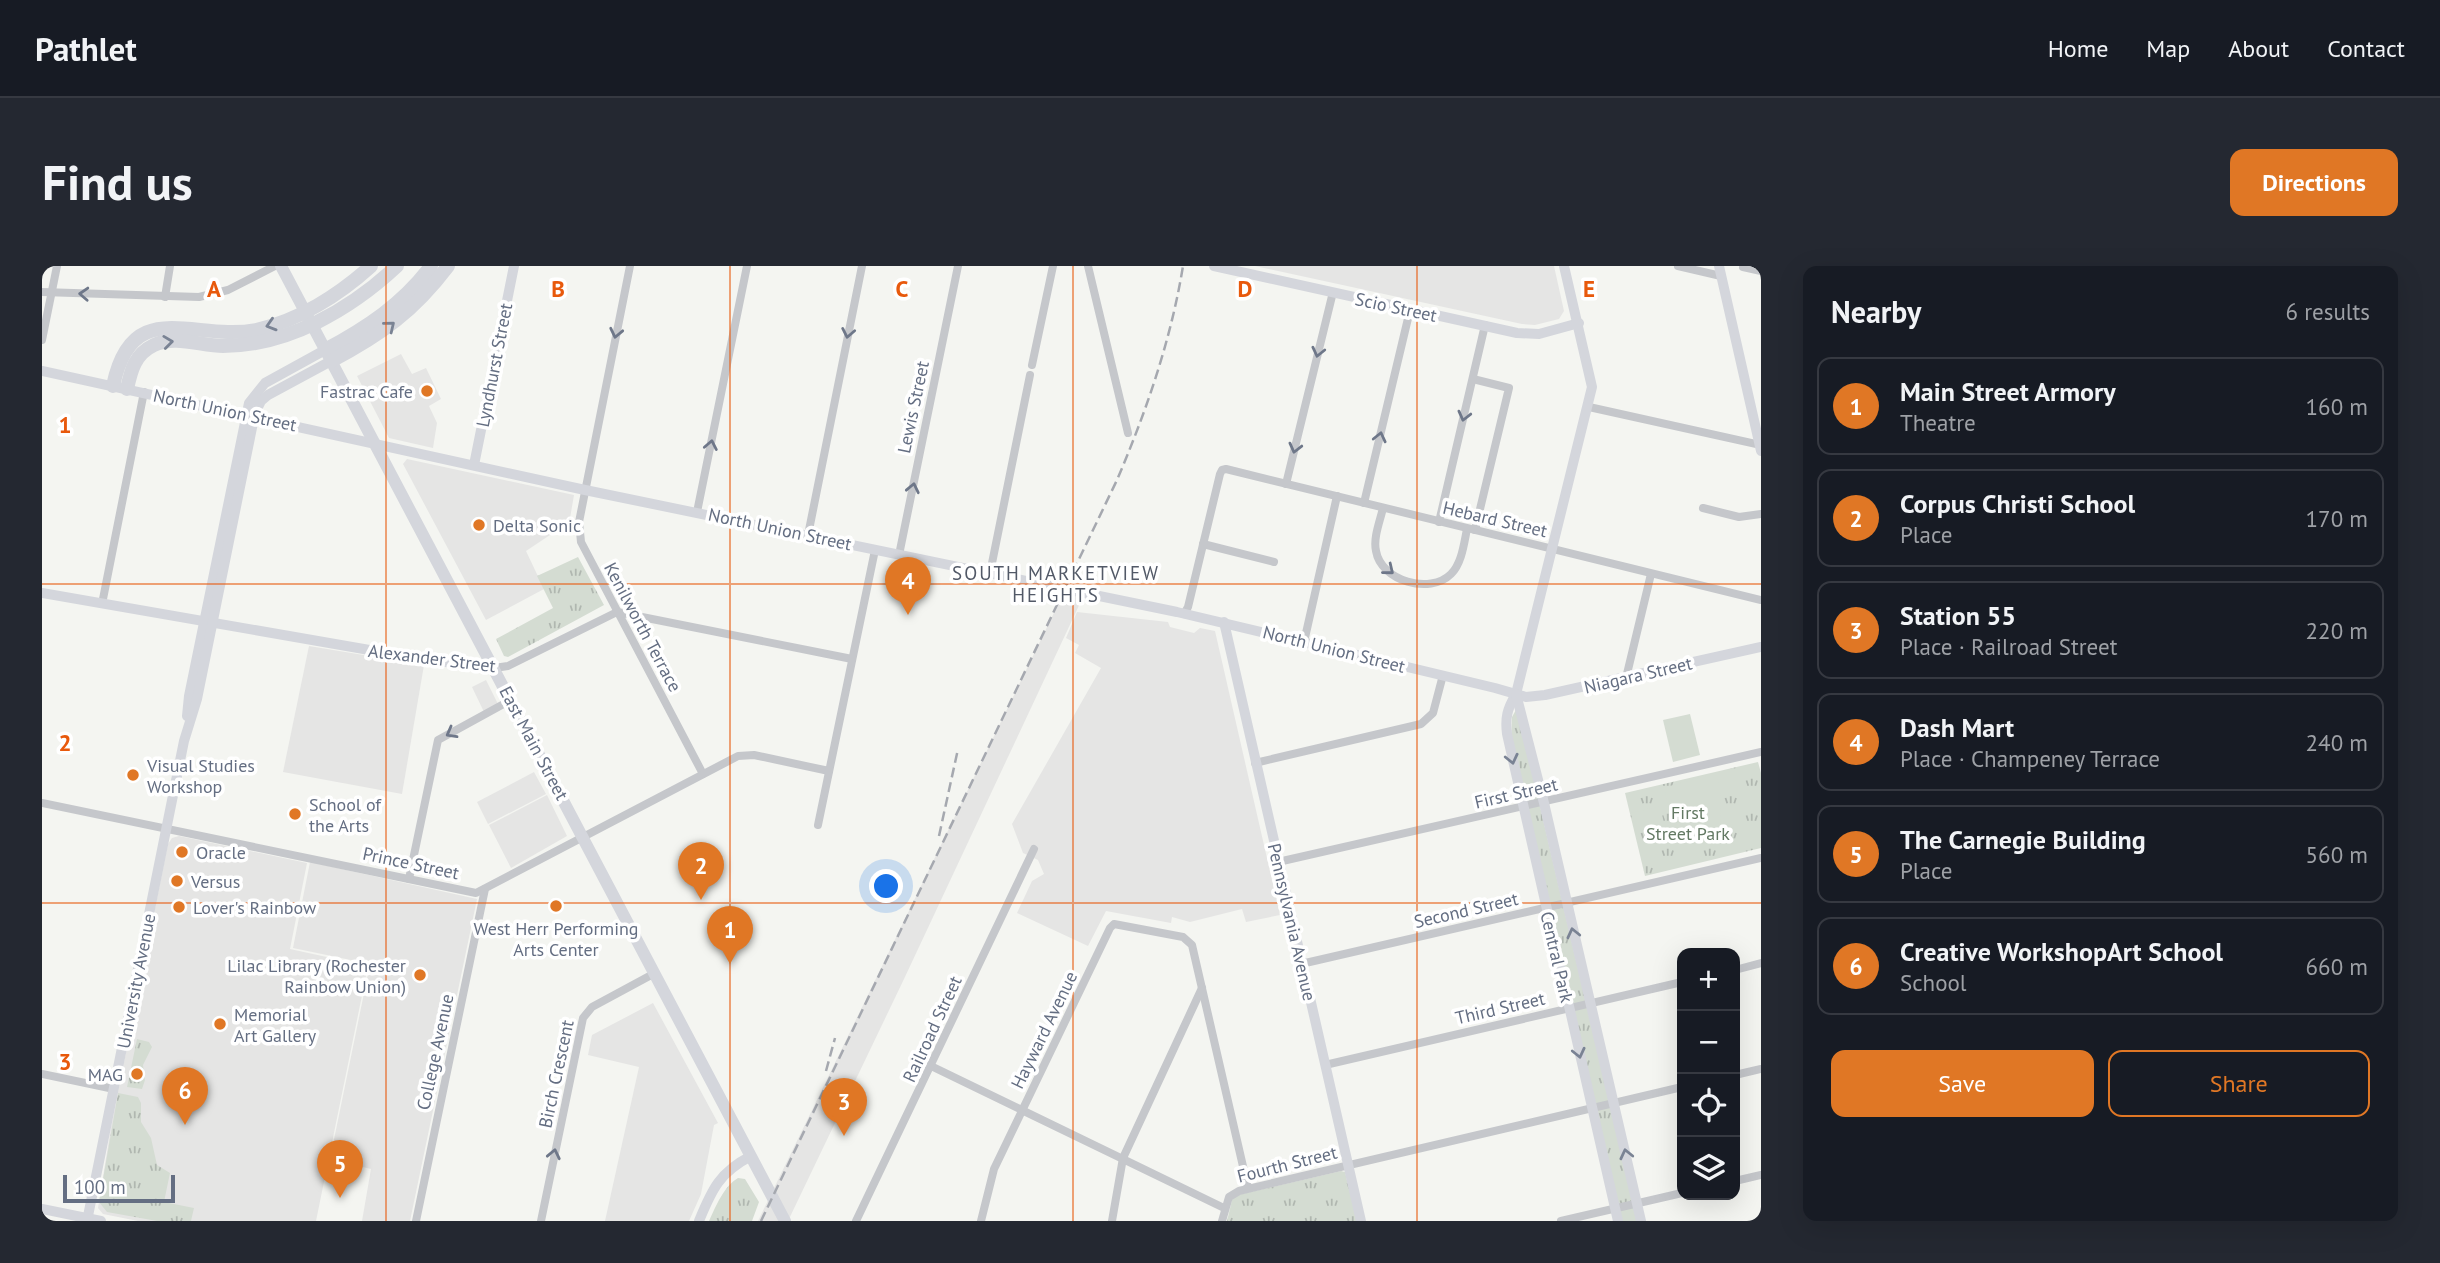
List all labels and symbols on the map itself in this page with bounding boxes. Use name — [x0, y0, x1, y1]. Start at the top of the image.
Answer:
text: A — [207, 274, 221, 303]
text: B — [551, 274, 565, 303]
text: C — [896, 274, 909, 303]
text: D — [1238, 274, 1252, 303]
text: E — [1583, 274, 1595, 303]
one-way arrow — [78, 287, 89, 302]
street label: Scio Street — [1353, 287, 1439, 327]
street label: Lyndhurst Street — [471, 301, 517, 429]
one-way arrow — [265, 317, 277, 332]
one-way arrow — [382, 322, 394, 335]
one-way arrow — [610, 327, 625, 339]
one-way arrow — [842, 327, 857, 339]
one-way arrow — [162, 335, 174, 350]
one-way arrow — [1312, 345, 1327, 357]
street label: Lewis Street — [892, 359, 934, 455]
place label: Fastrac Cafe — [320, 380, 413, 403]
marker: Fastrac Cafe — [419, 383, 435, 399]
street label: North Union Street — [151, 384, 299, 436]
text: 1 — [58, 410, 72, 439]
one-way arrow — [1458, 410, 1472, 422]
one-way arrow — [1372, 431, 1386, 443]
one-way arrow — [702, 439, 717, 451]
one-way arrow — [1289, 441, 1303, 453]
one-way arrow — [905, 482, 920, 494]
street label: Hebard Street — [1441, 496, 1549, 542]
street label: North Union Street — [706, 503, 854, 555]
place label: Delta Sonic — [493, 514, 581, 537]
marker: Delta Sonic — [471, 517, 487, 533]
pin: 4 — [885, 557, 931, 615]
street label: Kenilworth Terrace — [599, 558, 687, 696]
district label: SOUTH MARKETVIEW HEIGHTS — [952, 561, 1160, 607]
one-way arrow — [1381, 562, 1394, 575]
street label: North Union Street — [1260, 620, 1408, 678]
street label: Alexander Street — [367, 639, 497, 677]
street label: Niagara Street — [1582, 651, 1694, 699]
street label: East Main Street — [494, 682, 574, 804]
one-way arrow — [446, 724, 458, 738]
text: 2 — [58, 728, 72, 757]
one-way arrow — [1504, 753, 1519, 765]
place label: Visual Studies Workshop — [146, 754, 255, 798]
marker: Visual Studies Workshop — [125, 767, 141, 783]
street label: First Street — [1472, 772, 1560, 814]
place label: School of the Arts — [309, 793, 382, 837]
park label: First Street Park — [1646, 801, 1730, 845]
marker: School of the Arts — [287, 806, 303, 822]
place label: Oracle — [196, 841, 246, 864]
street label: Pennsylvania Avenue — [1263, 841, 1321, 1003]
street label: Prince Street — [361, 842, 461, 884]
pin: 2 — [678, 842, 724, 900]
marker: Oracle — [174, 844, 190, 860]
your location — [869, 869, 903, 903]
place label: Versus — [190, 870, 240, 893]
marker: Versus — [169, 873, 185, 889]
street label: Second Street — [1412, 887, 1520, 933]
place label: Lover's Rainbow — [193, 896, 317, 919]
marker: West Herr Performing Arts Center — [548, 898, 564, 914]
marker: Lover's Rainbow — [171, 899, 187, 915]
pin: 1 — [707, 906, 753, 964]
street label: Central Park — [1535, 909, 1579, 1005]
street label: University Avenue — [112, 912, 160, 1050]
place label: West Herr Performing Arts Center — [473, 917, 639, 961]
one-way arrow — [1567, 927, 1582, 939]
place label: Lilac Library (Rochester Rainbow Union) — [227, 954, 406, 998]
marker: Lilac Library (Rochester Rainbow Union) — [412, 967, 428, 983]
street label: Hayward Avenue — [1006, 967, 1082, 1093]
street label: Railroad Street — [897, 972, 967, 1086]
street label: Third Street — [1453, 987, 1547, 1029]
street label: College Avenue — [411, 992, 459, 1112]
place label: Memorial Art Gallery — [234, 1003, 317, 1047]
marker: Memorial Art Gallery — [212, 1016, 228, 1032]
street label: Birch Crescent — [533, 1018, 579, 1130]
text: 3 — [58, 1047, 72, 1076]
one-way arrow — [1571, 1047, 1585, 1059]
place label: MAG — [88, 1063, 123, 1086]
marker: MAG — [129, 1066, 145, 1082]
pin: 6 — [162, 1067, 208, 1125]
pin: 3 — [821, 1078, 867, 1136]
pin: 5 — [317, 1140, 363, 1198]
street label: Fourth Street — [1235, 1140, 1339, 1188]
one-way arrow — [546, 1148, 561, 1160]
one-way arrow — [1620, 1148, 1634, 1160]
scale bar — [63, 1172, 175, 1204]

